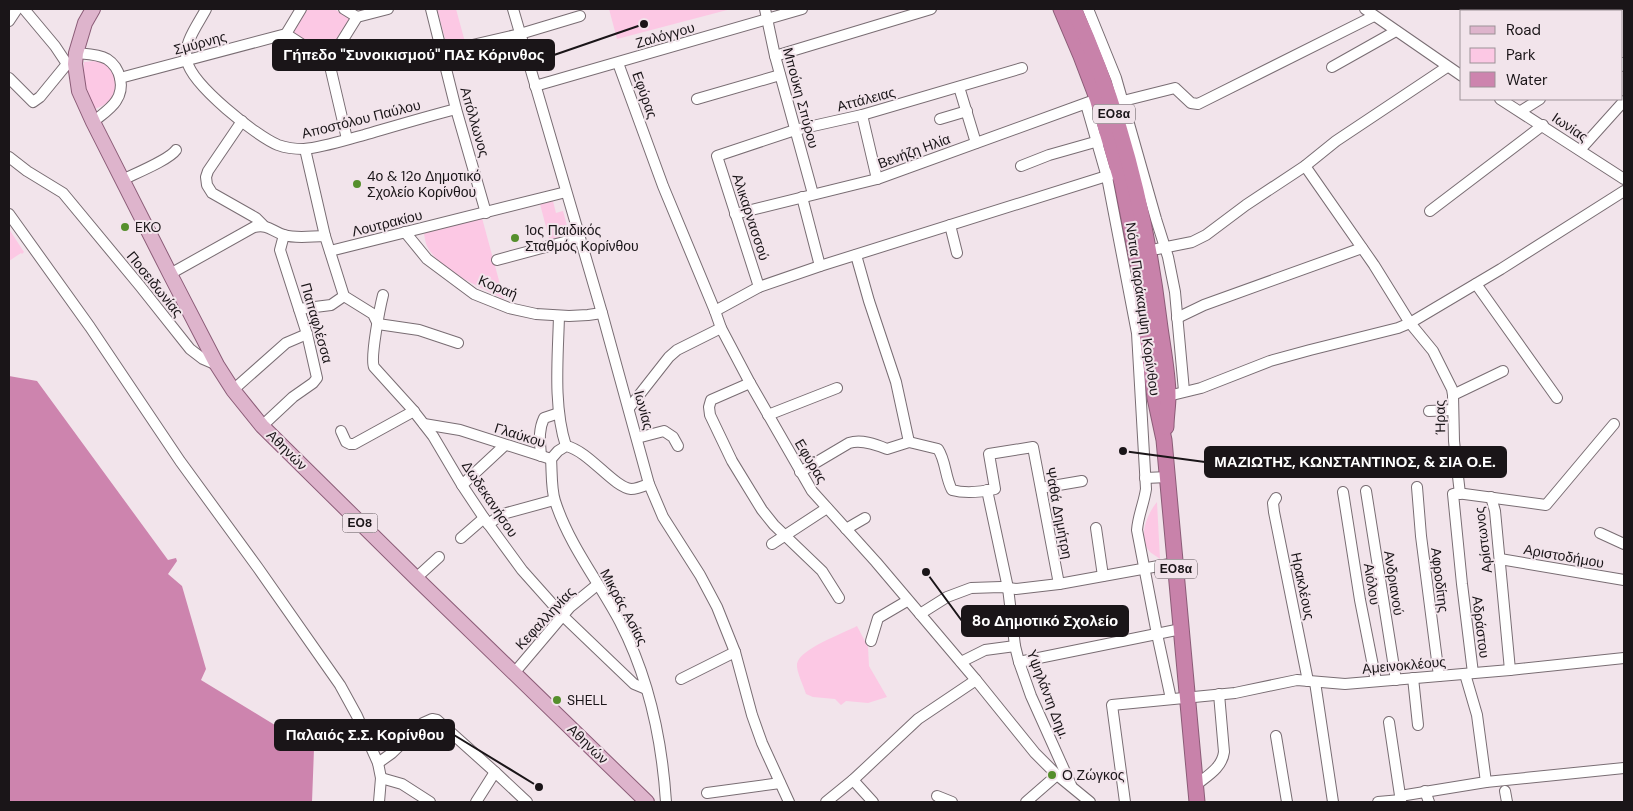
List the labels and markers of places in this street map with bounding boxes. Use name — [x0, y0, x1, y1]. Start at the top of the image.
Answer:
callout: Γήπεδο "Συνοικισμού" ΠΑΣ Κόρινθος — [273, 40, 554, 70]
place label: 4ο & 12ο Δημοτικό Σχολείο Κορίνθου — [367, 167, 481, 201]
marker: 4ο & 12ο Δημοτικό Σχολείο Κορίνθου — [351, 178, 363, 190]
place label: EKO — [135, 218, 162, 236]
marker: EKO — [119, 221, 131, 233]
place label: 1ος Παιδικός Σταθμός Κορίνθου — [525, 221, 639, 255]
marker: 1ος Παιδικός Σταθμός Κορίνθου — [509, 232, 521, 244]
callout: ΜΑΖΙΩΤΗΣ, ΚΩΝΣΤΑΝΤΙΝΟΣ, & ΣΙΑ Ο.Ε. — [1205, 447, 1506, 477]
callout: 8ο Δημοτικό Σχολείο — [962, 606, 1128, 636]
place label: SHELL — [567, 691, 607, 709]
marker: SHELL — [551, 694, 563, 706]
callout: Παλαιός Σ.Σ. Κορίνθου — [275, 720, 454, 750]
place label: Ο Ζώγκος — [1062, 766, 1125, 784]
marker: Ο Ζώγκος — [1046, 769, 1058, 781]

